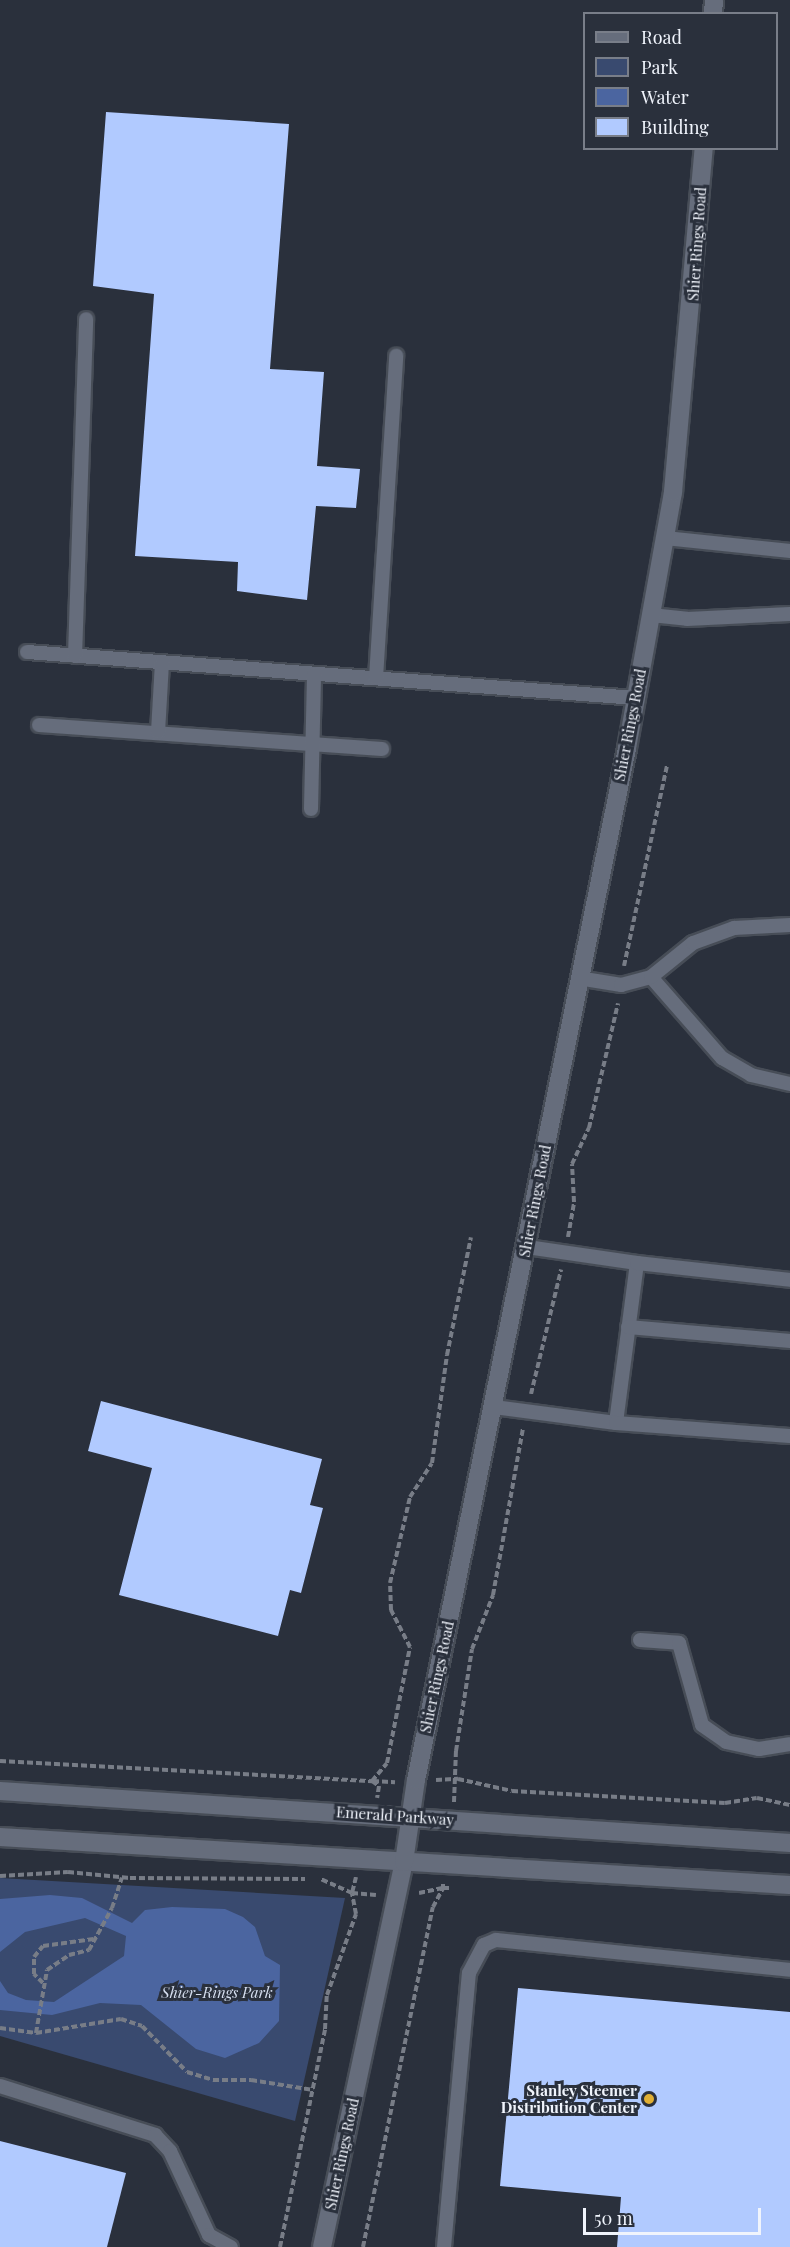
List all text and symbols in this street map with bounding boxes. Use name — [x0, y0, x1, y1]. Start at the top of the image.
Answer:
legend — [583, 12, 778, 150]
text: Road — [641, 25, 682, 49]
text: Park — [641, 55, 678, 79]
text: Water — [641, 85, 689, 109]
text: Building — [641, 115, 709, 139]
street label: Shier Rings Road — [684, 186, 710, 302]
street label: Shier Rings Road — [610, 667, 650, 783]
street label: Shier Rings Road — [515, 1143, 555, 1259]
street label: Shier Rings Road — [416, 1619, 458, 1735]
street label: Emerald Parkway — [336, 1803, 454, 1829]
park label: Shier-Rings Park — [161, 1984, 273, 2002]
place label: Stanley Steemer Distribution Center — [501, 2081, 637, 2116]
marker: Stanley Steemer Distribution Center — [642, 2092, 656, 2106]
street label: Shier Rings Road — [321, 2096, 363, 2212]
scale bar — [586, 2196, 764, 2234]
text: 50 m — [594, 2206, 633, 2230]

